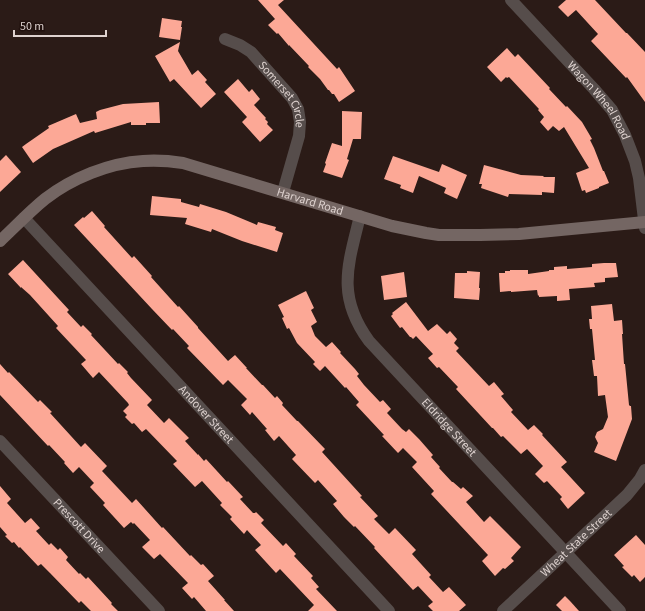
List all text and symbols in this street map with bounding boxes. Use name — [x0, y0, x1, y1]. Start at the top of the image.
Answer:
scale bar — [14, 12, 106, 38]
text: 50 m — [20, 18, 44, 35]
street label: Somerset Circle — [254, 57, 308, 128]
street label: Wagon Wheel Road — [563, 57, 635, 142]
street label: Harvard Road — [275, 183, 345, 219]
street label: Andover Street — [175, 381, 238, 447]
street label: Eldridge Street — [418, 394, 481, 460]
street label: Prescott Drive — [49, 494, 109, 557]
street label: Wheat State Street — [537, 505, 616, 580]

